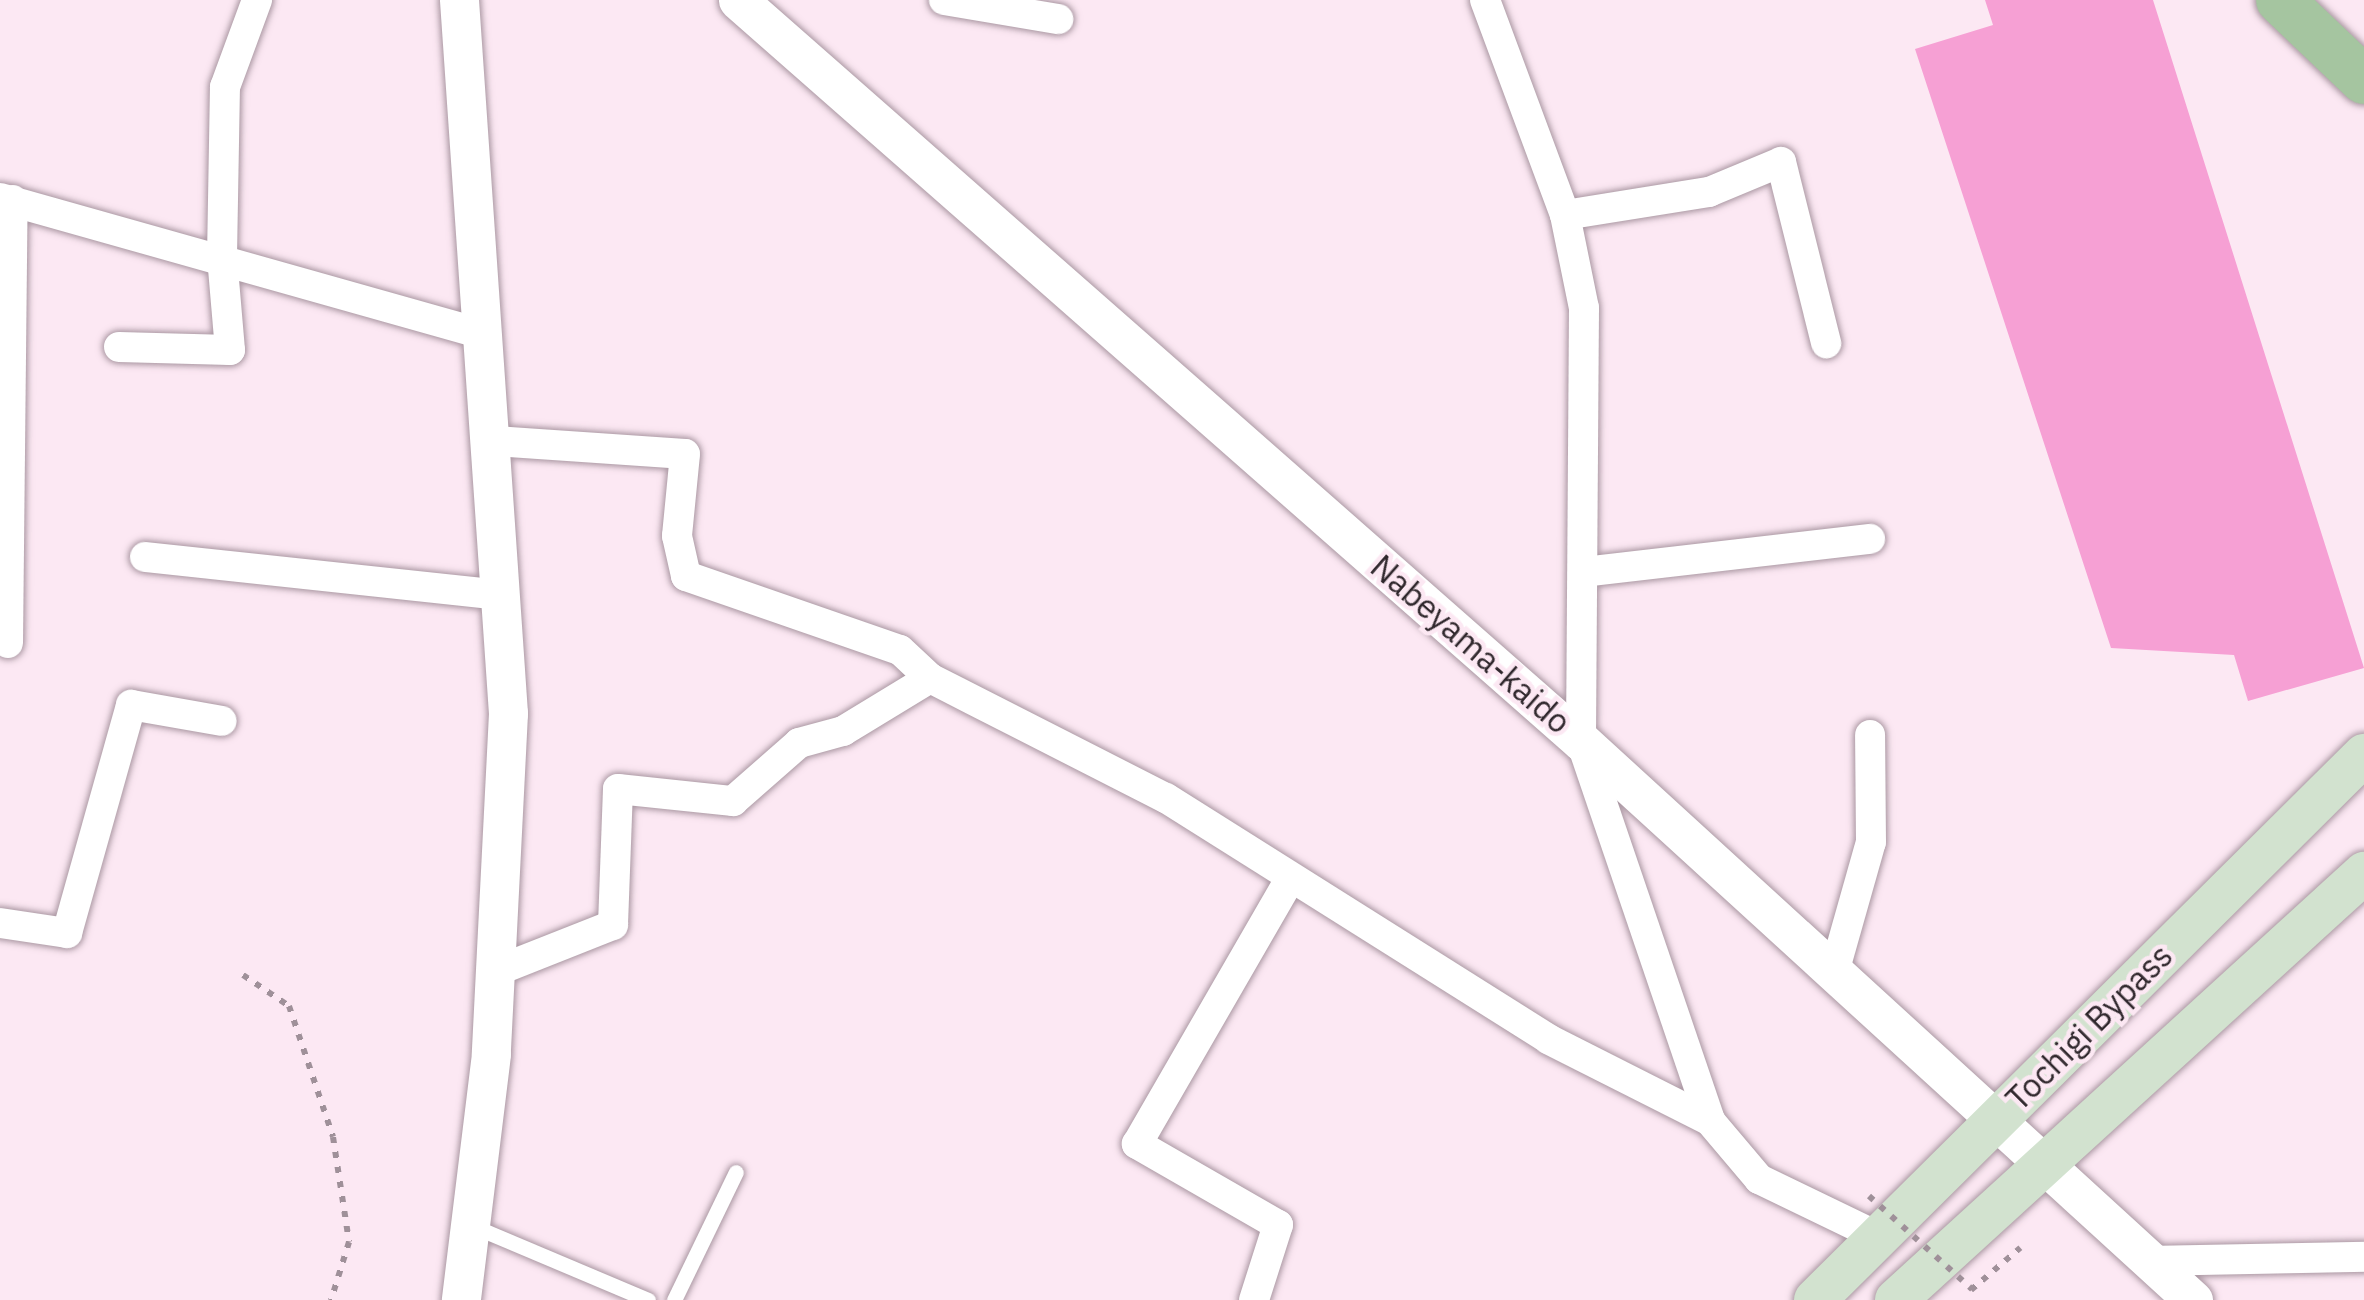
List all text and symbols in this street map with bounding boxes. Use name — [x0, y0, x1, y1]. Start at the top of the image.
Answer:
street label: Nabeyama-kaido — [1363, 546, 1579, 742]
street label: Tochigi Bypass — [1998, 936, 2180, 1118]

